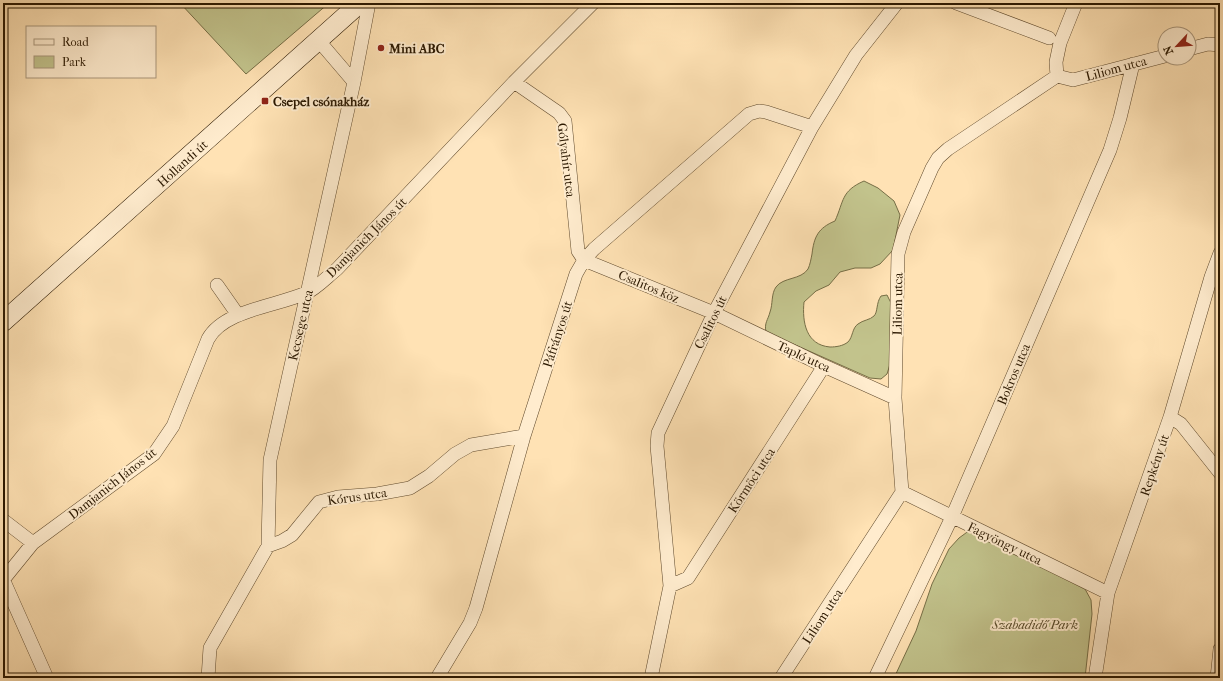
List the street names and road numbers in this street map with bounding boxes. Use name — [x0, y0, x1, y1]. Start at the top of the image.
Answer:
street label: Liliom utca — [1084, 53, 1149, 84]
street label: Gólyahír utca — [554, 122, 579, 199]
street label: Hollandi út — [154, 136, 211, 190]
street label: Damjanich János út — [323, 194, 410, 281]
street label: Csalitos köz — [616, 267, 682, 306]
street label: Liliom utca — [889, 271, 906, 336]
street label: Kecsege utca — [285, 287, 316, 362]
street label: Csalitos út — [691, 293, 730, 351]
street label: Páfrányos út — [540, 298, 575, 370]
street label: Tapló utca — [775, 338, 834, 376]
street label: Bokros utca — [994, 340, 1033, 407]
street label: Repkény út — [1137, 432, 1172, 498]
street label: Damjanich János út — [65, 444, 159, 522]
street label: Körmöci utca — [725, 444, 779, 516]
street label: Kórus utca — [326, 485, 389, 508]
street label: Fagyöngy utca — [965, 519, 1045, 568]
street label: Liliom utca — [799, 585, 846, 647]

